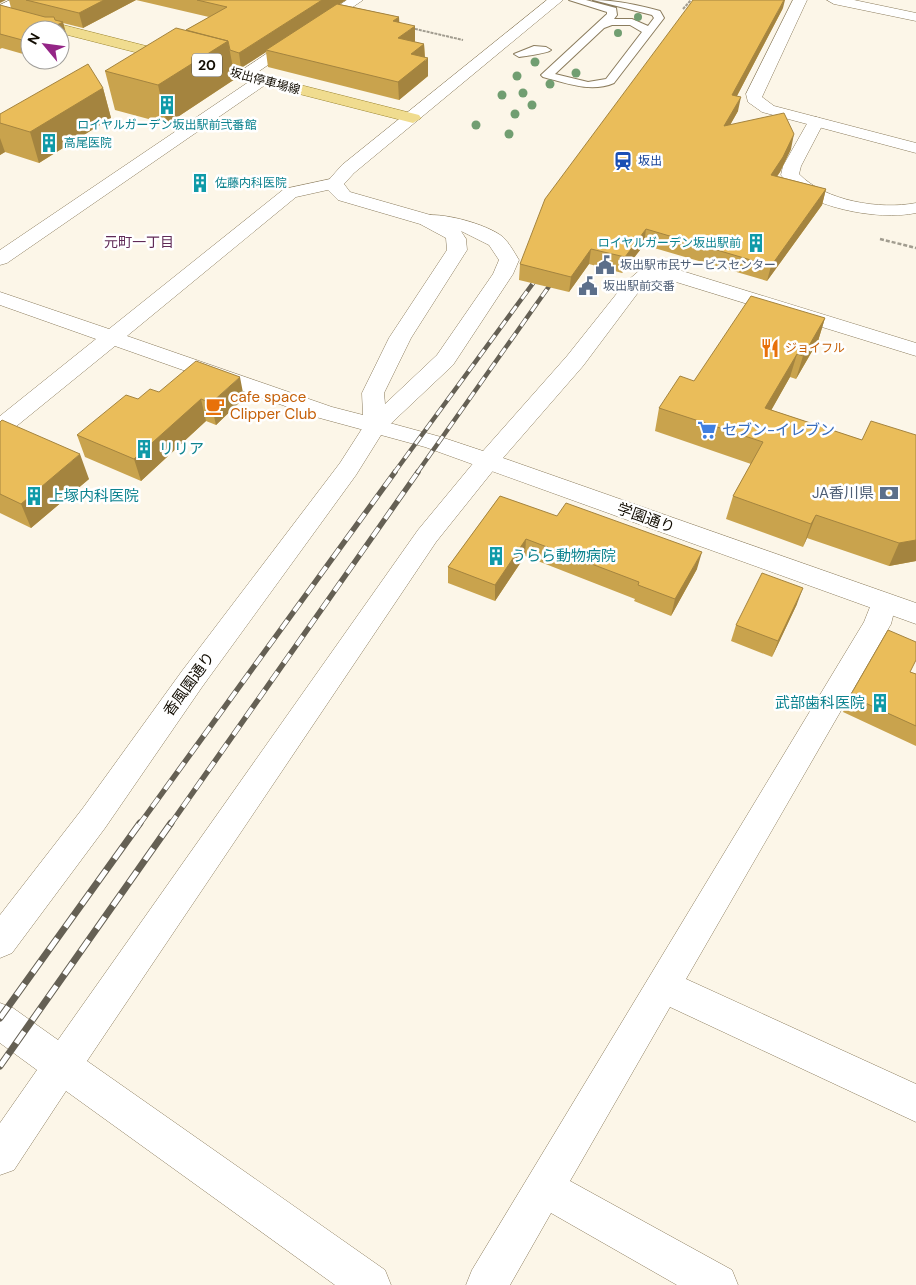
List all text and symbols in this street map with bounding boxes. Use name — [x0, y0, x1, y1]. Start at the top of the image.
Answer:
north arrow — [20, 20, 70, 70]
text: N — [23, 30, 44, 48]
road number: 20 — [192, 54, 222, 76]
street label: 坂出停車場線 — [228, 64, 302, 98]
building icon: ロイヤルガーデン坂出駅前弐番館 — [156, 94, 178, 116]
place label: ロイヤルガーデン坂出駅前弐番館 — [77, 117, 257, 133]
building icon: 高尾医院 — [38, 132, 60, 154]
place label: 高尾医院 — [64, 135, 112, 151]
station icon: 坂出 — [612, 150, 634, 172]
place label: 坂出 — [638, 153, 662, 169]
building icon: 佐藤内科医院 — [189, 172, 211, 194]
place label: 佐藤内科医院 — [215, 175, 287, 191]
building icon: ロイヤルガーデン坂出駅前 — [745, 232, 767, 254]
district label: 元町一丁目 — [104, 233, 174, 251]
place label: ロイヤルガーデン坂出駅前 — [598, 235, 741, 251]
public building icon: 坂出駅市民サービスセンター — [594, 254, 616, 276]
place label: 坂出駅市民サービスセンター — [620, 257, 776, 273]
public building icon: 坂出駅前交番 — [577, 275, 599, 297]
place label: 坂出駅前交番 — [603, 278, 675, 294]
restaurant icon: ジョイフル — [759, 337, 781, 359]
place label: ジョイフル — [785, 340, 845, 356]
place label: cafe space Clipper Club — [230, 387, 317, 424]
cafe icon: cafe space Clipper Club — [204, 395, 226, 417]
supermarket icon: セブン-イレブン — [696, 419, 718, 441]
place label: セブン-イレブン — [722, 420, 835, 440]
building icon: リリア — [133, 438, 155, 460]
place label: リリア — [159, 439, 204, 459]
bank icon: JA香川県 — [878, 482, 900, 504]
place label: JA香川県 — [812, 483, 874, 503]
building icon: 上塚内科医院 — [23, 485, 45, 507]
place label: 上塚内科医院 — [49, 486, 139, 506]
street label: 学園通り — [614, 498, 678, 538]
building icon: うらら動物病院 — [485, 545, 507, 567]
place label: うらら動物病院 — [511, 546, 616, 566]
street label: 香風園通り — [159, 648, 219, 720]
building icon: 武部歯科医院 — [869, 692, 891, 714]
place label: 武部歯科医院 — [775, 693, 865, 713]

